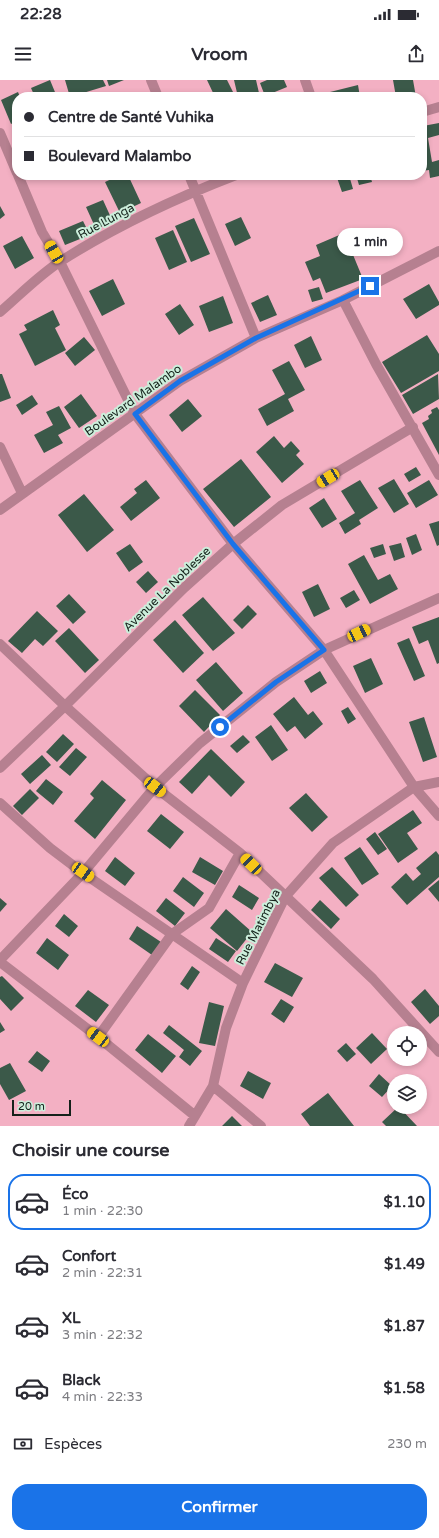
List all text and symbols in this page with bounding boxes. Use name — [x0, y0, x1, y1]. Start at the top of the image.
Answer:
text: 22:28 — [20, 5, 62, 23]
icon: menu — [12, 43, 34, 65]
text: Vroom — [191, 43, 248, 65]
icon: share — [405, 43, 427, 65]
text: Centre de Santé Vuhika — [48, 108, 214, 126]
text: Boulevard Malambo — [48, 147, 191, 165]
street label: Rue Lunga — [76, 200, 136, 242]
callout: 1 min — [337, 228, 403, 256]
text: 1 min — [353, 234, 387, 250]
car — [43, 239, 65, 265]
route end — [361, 277, 379, 295]
street label: Boulevard Malambo — [82, 361, 184, 439]
car — [315, 467, 341, 489]
street label: Avenue La Noblesse — [121, 544, 213, 634]
car — [346, 622, 372, 644]
route start — [211, 718, 229, 736]
car — [142, 775, 168, 799]
car — [238, 851, 264, 877]
car — [70, 860, 96, 884]
street label: Rue Matimbya — [233, 887, 283, 967]
car — [85, 1025, 111, 1049]
map controls — [387, 1026, 427, 1114]
button: locate — [387, 1026, 427, 1066]
button: layers — [387, 1074, 427, 1114]
scale bar — [12, 1098, 71, 1117]
text: 20 m — [18, 1100, 45, 1113]
text: Choisir une course — [12, 1139, 170, 1161]
icon: car — [14, 1184, 50, 1220]
text: Éco — [62, 1185, 88, 1203]
text: $1.10 — [384, 1193, 425, 1211]
text: 1 min · 22:30 — [62, 1203, 143, 1219]
icon: car — [14, 1246, 50, 1282]
text: Confort — [62, 1247, 116, 1265]
text: $1.49 — [384, 1255, 425, 1273]
text: 2 min · 22:31 — [62, 1265, 143, 1281]
icon: car — [14, 1308, 50, 1344]
text: XL — [62, 1309, 81, 1327]
text: $1.87 — [384, 1317, 425, 1335]
text: 3 min · 22:32 — [62, 1327, 143, 1343]
icon: car — [14, 1370, 50, 1406]
text: Black — [62, 1371, 101, 1389]
text: $1.58 — [384, 1379, 425, 1397]
text: 4 min · 22:33 — [62, 1389, 143, 1405]
icon: cash — [12, 1433, 34, 1455]
text: Espèces — [44, 1435, 102, 1453]
text: 230 m — [387, 1436, 427, 1452]
button: Confirmer — [12, 1484, 427, 1530]

